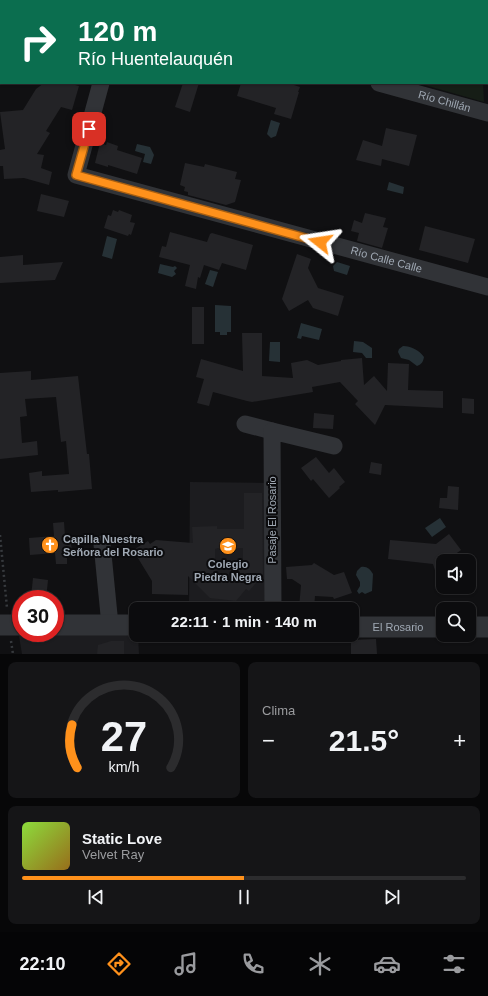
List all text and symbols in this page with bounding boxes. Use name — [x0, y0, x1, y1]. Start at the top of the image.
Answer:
icon: right — [12, 16, 64, 68]
text: 120 m — [78, 16, 157, 47]
text: Río Huentelauquén — [78, 49, 233, 69]
street label: Río Chillán — [417, 88, 472, 114]
pin — [72, 112, 106, 146]
icon: arrive — [78, 118, 100, 140]
position arrow — [299, 221, 341, 263]
street label: Río Calle Calle — [349, 244, 423, 275]
street label: Pasaje El Rosario — [266, 476, 278, 564]
place label: Capilla Nuestra Señora del Rosario — [63, 533, 164, 558]
church icon: Capilla Nuestra Señora del Rosario — [40, 535, 60, 555]
school or university icon: Colegio Piedra Negra — [218, 536, 238, 556]
map controls — [436, 554, 476, 642]
button: sound — [436, 554, 476, 594]
place label: Colegio Piedra Negra — [194, 558, 263, 583]
speed limit sign: 30 — [12, 590, 64, 642]
button: search — [436, 602, 476, 642]
text: 22:11 · 1 min · 140 m — [171, 613, 317, 630]
street label: El Rosario — [373, 621, 423, 633]
text: Clima — [262, 703, 295, 718]
text: 27 — [101, 713, 147, 760]
text: 21.5° — [329, 724, 399, 757]
text: − — [262, 728, 275, 753]
text: + — [453, 728, 466, 753]
text: km/h — [109, 759, 140, 775]
text: Static Love — [82, 830, 162, 847]
text: Velvet Ray — [82, 847, 144, 862]
icon: previous — [85, 886, 107, 908]
icon: pause — [233, 886, 255, 908]
icon: next — [381, 886, 403, 908]
icon: directions — [105, 950, 133, 978]
icon: music — [172, 950, 200, 978]
icon: phone — [239, 950, 267, 978]
icon: climate — [306, 950, 334, 978]
icon: car — [373, 950, 401, 978]
icon: filters — [440, 950, 468, 978]
text: 22:10 — [20, 954, 66, 974]

